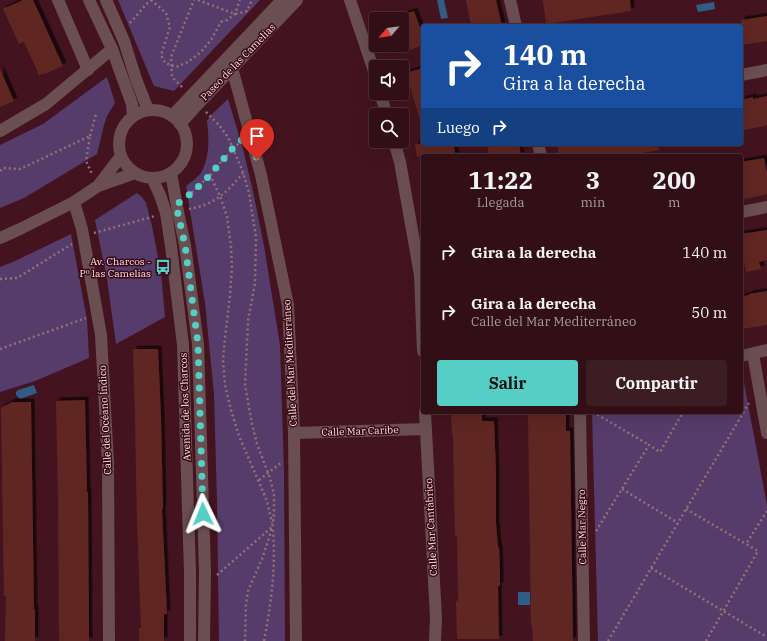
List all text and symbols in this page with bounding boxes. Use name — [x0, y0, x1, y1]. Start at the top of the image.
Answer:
north arrow — [369, 12, 409, 52]
map controls — [369, 12, 409, 148]
street label: Paseo de las Camelias — [198, 21, 278, 103]
text: 140 m — [503, 36, 587, 73]
icon: right — [437, 40, 489, 92]
button: sound — [369, 60, 409, 100]
text: Gira a la derecha — [503, 72, 646, 95]
button: search — [369, 108, 409, 148]
icon: right — [488, 116, 510, 138]
text: Luego — [437, 118, 480, 137]
pin — [240, 119, 274, 160]
icon: arrive — [246, 125, 268, 147]
text: 11:22 — [468, 164, 533, 196]
text: 3 — [586, 164, 600, 196]
text: 200 — [653, 164, 696, 196]
text: Llegada — [477, 194, 525, 211]
text: min — [580, 194, 605, 211]
text: m — [668, 194, 680, 211]
icon: right — [437, 241, 459, 263]
text: Gira a la derecha — [471, 243, 596, 262]
text: 140 m — [682, 243, 727, 262]
place label: Av. Charcos - Pº las Camelias — [79, 255, 151, 280]
bus stop icon: Av. Charcos - Pº las Camelias — [154, 258, 172, 276]
text: Gira a la derecha — [471, 294, 596, 313]
street label: Calle del Mar Mediterráneo — [280, 299, 300, 427]
icon: right — [437, 301, 459, 323]
text: 50 m — [691, 303, 727, 322]
text: Calle del Mar Mediterráneo — [471, 313, 636, 330]
street label: Avenida de los Charcos — [177, 352, 193, 461]
button: Salir — [437, 360, 578, 406]
button: Compartir — [586, 360, 727, 406]
street label: Calle del Océano Índico — [96, 365, 114, 475]
street label: Calle Mar Caribe — [321, 423, 399, 439]
street label: Calle Mar Cantábrico — [422, 477, 440, 576]
street label: Calle Mar Negro — [575, 489, 589, 565]
position arrow — [182, 493, 224, 535]

